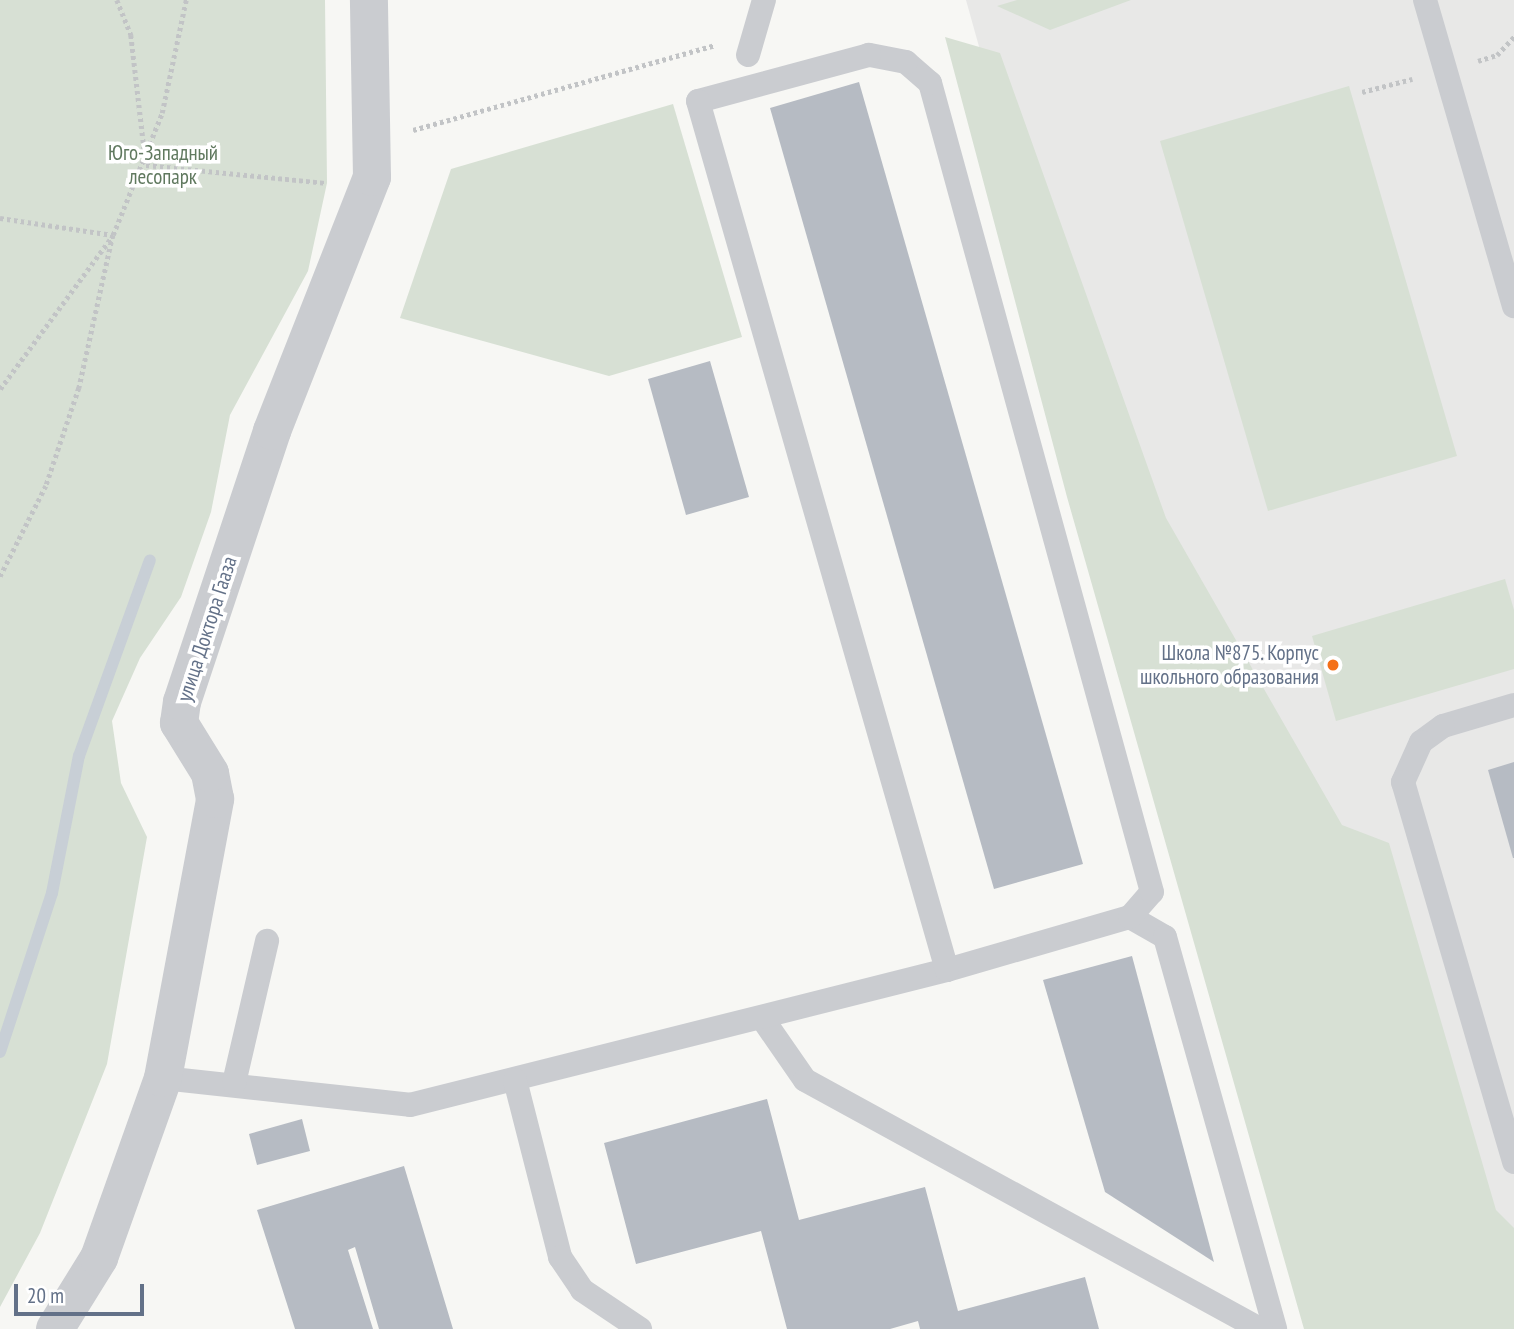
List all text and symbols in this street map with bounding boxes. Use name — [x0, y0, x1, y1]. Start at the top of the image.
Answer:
park label: Юго-Западный лесопарк — [108, 140, 218, 190]
street label: улица Доктора Гааза — [172, 553, 242, 705]
place label: Школа №875. Корпус школьного образования — [1140, 640, 1319, 690]
marker: Школа №875. Корпус школьного образования — [1325, 657, 1341, 673]
scale bar — [18, 1270, 147, 1314]
text: 20 m — [27, 1282, 64, 1309]

